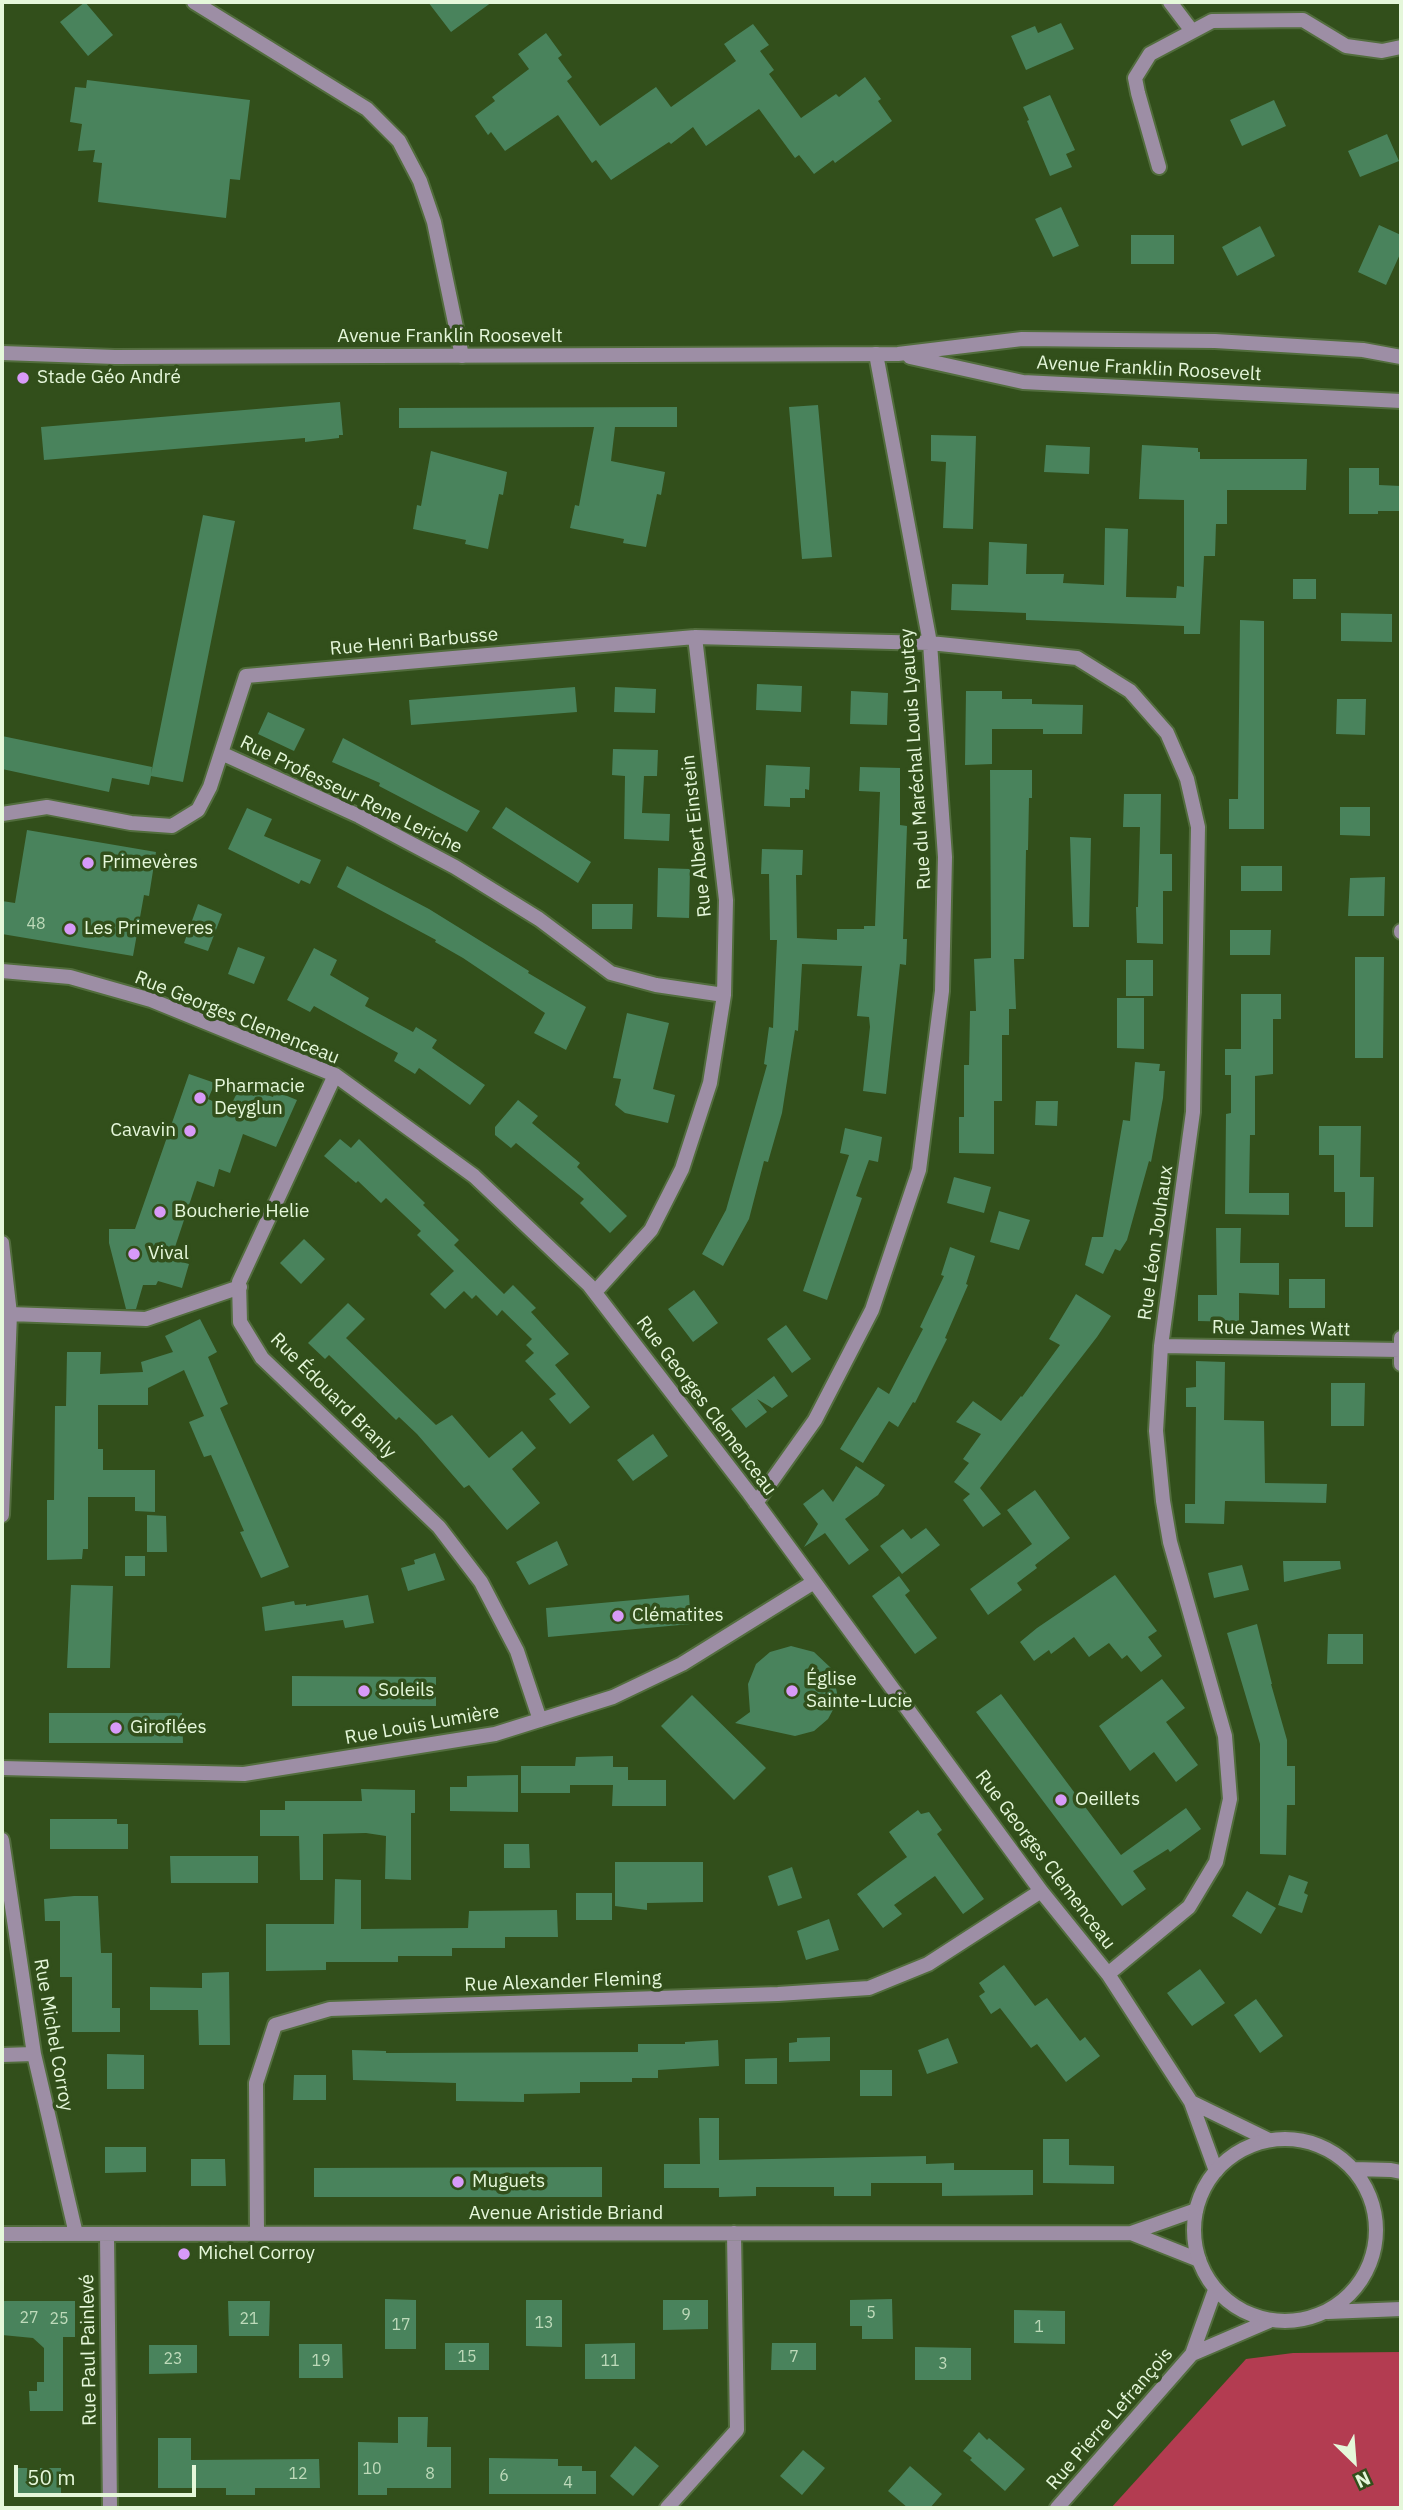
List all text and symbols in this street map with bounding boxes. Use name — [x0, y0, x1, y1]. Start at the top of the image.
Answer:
street label: Avenue Franklin Roosevelt — [337, 326, 563, 348]
street label: Avenue Franklin Roosevelt — [1036, 352, 1262, 386]
place label: Stade Géo André — [37, 367, 181, 389]
marker: Stade Géo André — [15, 370, 31, 386]
street label: Rue Henri Barbusse — [329, 623, 499, 661]
street label: Rue du Maréchal Louis Lyautey — [895, 628, 937, 890]
street label: Rue Professeur Rene Leriche — [236, 731, 466, 859]
street label: Rue Albert Einstein — [677, 754, 717, 918]
place label: Primevères — [102, 852, 198, 874]
marker: Primevères — [80, 855, 96, 871]
house number: 48 — [26, 914, 46, 934]
place label: Les Primeveres — [84, 918, 214, 940]
marker: Les Primeveres — [62, 921, 78, 937]
street label: Rue Georges Clemenceau — [131, 966, 343, 1070]
place label: Pharmacie Deyglun — [214, 1076, 305, 1120]
marker: Pharmacie Deyglun — [192, 1090, 208, 1106]
place label: Cavavin — [110, 1120, 176, 1142]
marker: Cavavin — [182, 1123, 198, 1139]
street label: Rue Léon Jouhaux — [1134, 1164, 1178, 1322]
place label: Boucherie Helie — [174, 1201, 309, 1223]
marker: Boucherie Helie — [152, 1204, 168, 1220]
place label: Vival — [148, 1243, 189, 1265]
marker: Vival — [126, 1246, 142, 1262]
street label: Rue Georges Clemenceau — [631, 1312, 781, 1500]
street label: Rue James Watt — [1212, 1316, 1350, 1342]
street label: Rue Édouard Branly — [265, 1328, 401, 1464]
place label: Clématites — [632, 1605, 724, 1627]
marker: Clématites — [610, 1608, 626, 1624]
place label: Église Sainte-Lucie — [806, 1669, 912, 1713]
place label: Soleils — [378, 1680, 434, 1702]
marker: Soleils — [356, 1683, 372, 1699]
marker: Église Sainte-Lucie — [784, 1683, 800, 1699]
street label: Rue Louis Lumière — [343, 1700, 501, 1750]
place label: Giroflées — [130, 1717, 207, 1739]
marker: Giroflées — [108, 1720, 124, 1736]
street label: Rue Georges Clemenceau — [970, 1766, 1120, 1954]
place label: Oeillets — [1075, 1789, 1140, 1811]
marker: Oeillets — [1053, 1792, 1069, 1808]
street label: Rue Michel Corroy — [28, 1957, 78, 2113]
street label: Rue Alexander Fleming — [464, 1967, 662, 1997]
place label: Muguets — [472, 2171, 545, 2193]
marker: Muguets — [450, 2174, 466, 2190]
street label: Avenue Aristide Briand — [469, 2203, 663, 2225]
place label: Michel Corroy — [198, 2243, 315, 2265]
marker: Michel Corroy — [176, 2246, 192, 2262]
street label: Rue Paul Painlevé — [76, 2274, 102, 2426]
house number: 5 — [866, 2303, 876, 2323]
house number: 9 — [681, 2305, 691, 2325]
house number: 27 — [19, 2308, 39, 2328]
house number: 25 — [49, 2309, 69, 2329]
house number: 21 — [239, 2309, 259, 2329]
house number: 13 — [534, 2313, 554, 2333]
house number: 17 — [391, 2315, 411, 2335]
house number: 1 — [1034, 2317, 1044, 2337]
street label: Rue Pierre Lefrançois — [1042, 2343, 1178, 2495]
house number: 15 — [457, 2347, 477, 2367]
house number: 7 — [789, 2347, 799, 2367]
house number: 23 — [163, 2349, 183, 2369]
house number: 19 — [311, 2351, 331, 2371]
house number: 11 — [600, 2351, 620, 2371]
house number: 3 — [938, 2354, 948, 2374]
north arrow — [1319, 2426, 1389, 2496]
scale bar — [18, 2450, 200, 2494]
house number: 10 — [362, 2459, 382, 2479]
text: 50 m — [27, 2463, 76, 2491]
house number: 12 — [288, 2464, 308, 2484]
house number: 8 — [425, 2464, 435, 2484]
house number: 6 — [499, 2466, 509, 2486]
text: N — [1352, 2466, 1374, 2494]
house number: 4 — [563, 2473, 573, 2493]

